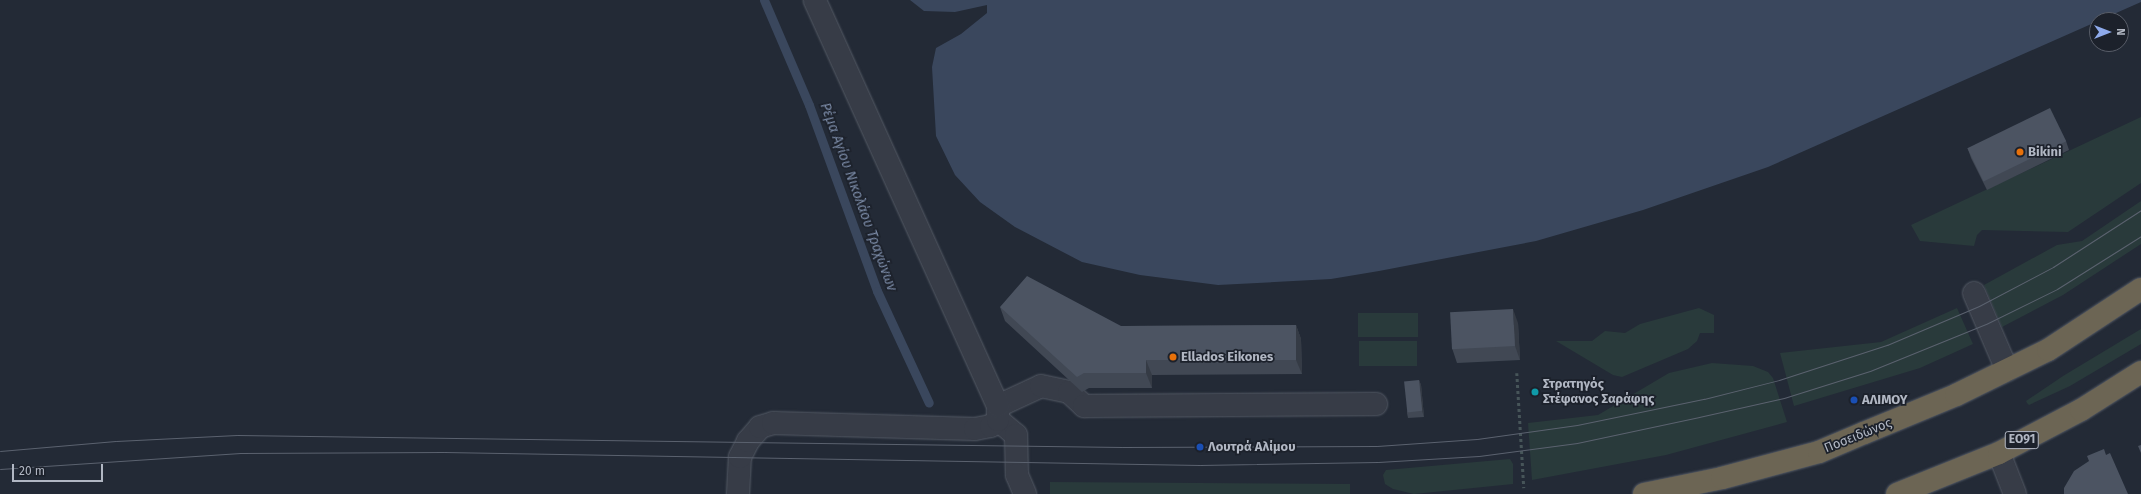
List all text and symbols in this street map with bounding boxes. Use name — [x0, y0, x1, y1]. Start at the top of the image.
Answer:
north arrow — [2089, 12, 2129, 52]
text: N — [2114, 28, 2127, 36]
water label: Ρέμα Αγίου Νικολάου Τραχώνων — [816, 101, 900, 293]
place label: Bikini — [2028, 144, 2062, 160]
marker: Bikini — [2015, 147, 2025, 157]
place label: Ellados Eikones — [1181, 349, 1273, 365]
marker: Ellados Eikones — [1168, 352, 1178, 362]
place label: Στρατηγός Στέφανος Σαράφης — [1543, 377, 1654, 408]
marker: Στρατηγός Στέφανος Σαράφης — [1530, 387, 1540, 397]
place label: ΑΛΙΜΟΥ — [1862, 392, 1907, 408]
marker: ΑΛΙΜΟΥ — [1849, 395, 1859, 405]
street label: Ποσειδώνος — [1822, 415, 1894, 457]
road number: ΕΟ91 — [2004, 430, 2040, 450]
place label: Λουτρά Αλίμου — [1208, 439, 1295, 455]
marker: Λουτρά Αλίμου — [1195, 442, 1205, 452]
scale bar — [14, 456, 105, 482]
text: 20 m — [19, 464, 45, 478]

